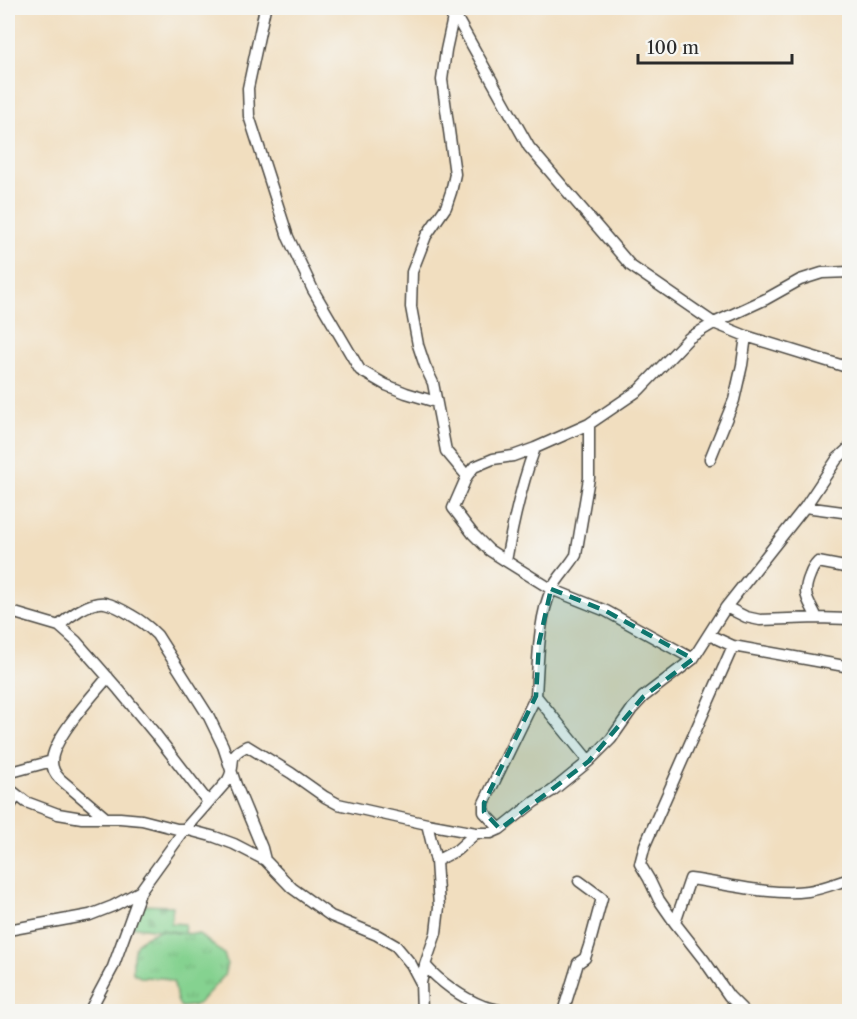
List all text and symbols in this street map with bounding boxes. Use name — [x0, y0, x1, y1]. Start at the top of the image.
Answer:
scale bar — [638, 27, 792, 65]
text: 100 m — [647, 37, 699, 59]

